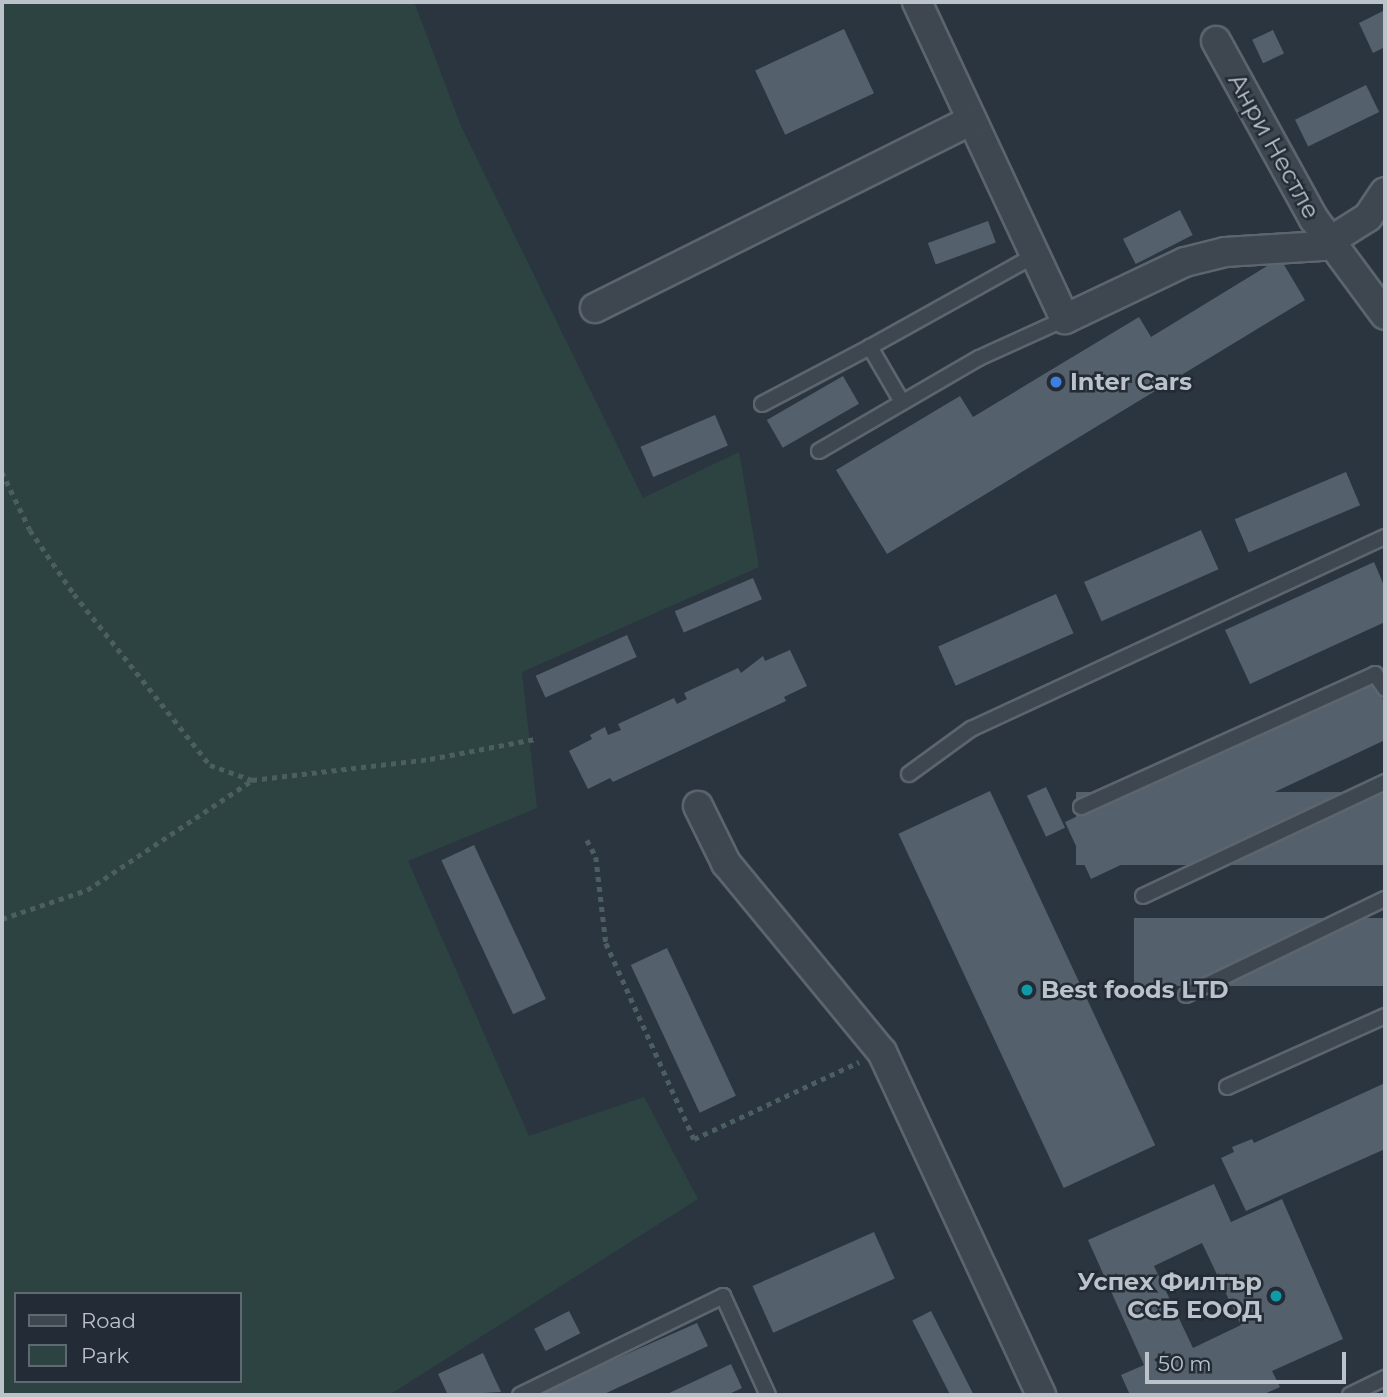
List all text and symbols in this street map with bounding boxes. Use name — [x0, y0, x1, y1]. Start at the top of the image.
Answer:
street label: Анри Нестле — [1222, 68, 1326, 224]
place label: Inter Cars — [1070, 368, 1192, 396]
marker: Inter Cars — [1048, 374, 1064, 390]
place label: Best foods LTD — [1041, 976, 1229, 1004]
marker: Best foods LTD — [1019, 982, 1035, 998]
place label: Успех Филтър ССБ ЕООД — [1077, 1268, 1262, 1324]
marker: Успех Филтър ССБ ЕООД — [1268, 1288, 1284, 1304]
legend — [14, 1292, 242, 1383]
text: Road — [81, 1308, 136, 1333]
scale bar — [1149, 1338, 1350, 1382]
text: Park — [81, 1343, 129, 1368]
text: 50 m — [1158, 1351, 1212, 1376]

